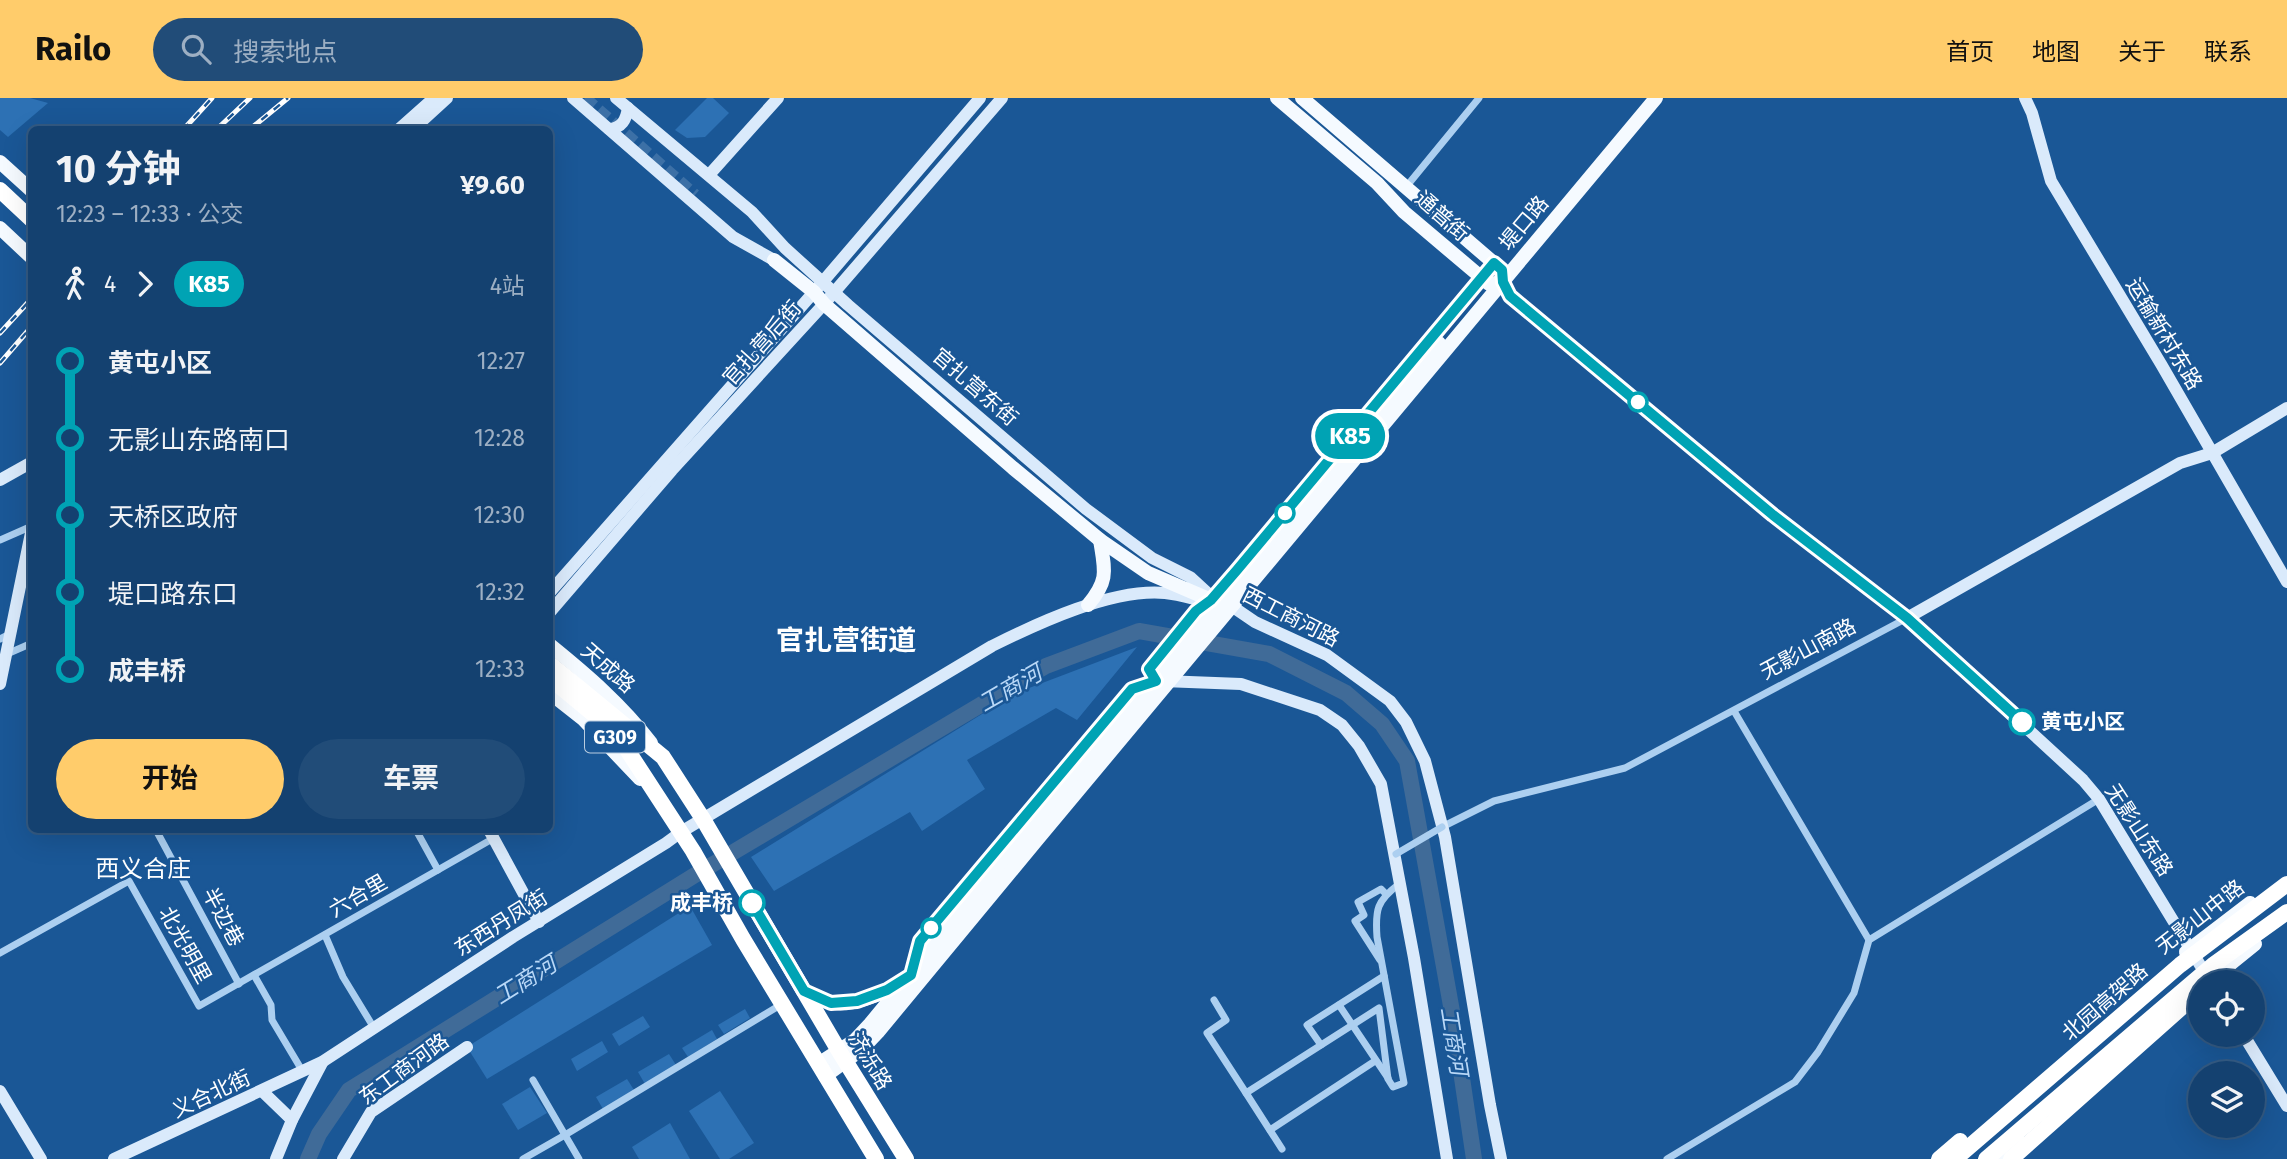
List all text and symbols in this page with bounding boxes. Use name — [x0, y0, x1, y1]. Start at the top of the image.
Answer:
search box — [153, 18, 643, 81]
text: Railo — [35, 29, 111, 69]
icon: search — [177, 30, 215, 68]
text: 搜索地点 — [233, 37, 337, 68]
text: 首页 — [1946, 38, 1994, 66]
text: 地图 — [2032, 38, 2080, 66]
text: 关于 — [2118, 38, 2166, 66]
text: 联系 — [2204, 38, 2252, 66]
text: 10 分钟 — [56, 146, 181, 192]
text: ¥9.60 — [460, 170, 525, 201]
street label: 通普街 — [1410, 186, 1474, 246]
street label: 堤口路 — [1494, 191, 1554, 255]
text: 12:23 – 12:33 · 公交 — [56, 200, 244, 228]
icon: walk — [56, 265, 94, 303]
icon: forward — [126, 265, 164, 303]
text: 4 — [104, 270, 116, 298]
text: K85 — [188, 270, 230, 298]
text: 4站 — [490, 272, 525, 300]
street label: 运输新村东路 — [2120, 273, 2208, 395]
street label: 官扎营后街 — [717, 295, 807, 391]
street label: 官扎营东街 — [927, 343, 1023, 431]
text: 12:27 — [477, 347, 525, 375]
text: 黄屯小区 — [108, 348, 212, 379]
unlabelled marker — [1628, 392, 1648, 412]
line badge: K85 — [1310, 413, 1390, 459]
text: K85 — [1329, 422, 1371, 450]
text: 12:28 — [474, 424, 525, 452]
text: 无影山东路南口 — [108, 425, 290, 456]
text: 12:30 — [474, 501, 525, 529]
text: 天桥区政府 — [108, 502, 238, 533]
unlabelled marker — [1275, 503, 1295, 523]
text: 12:32 — [475, 578, 525, 606]
text: 堤口路东口 — [108, 579, 238, 610]
street label: 西工商河路 — [1238, 582, 1344, 652]
street label: 无影山南路 — [1756, 613, 1860, 685]
district label: 官扎营街道 — [776, 624, 916, 657]
street label: 天成路 — [576, 638, 640, 698]
text: 12:33 — [475, 655, 525, 683]
text: 成丰桥 — [108, 656, 186, 687]
water label: 工商河 — [973, 657, 1050, 717]
marker: 黄屯小区 — [2009, 709, 2035, 735]
place label: 黄屯小区 — [2041, 709, 2125, 735]
road number: G309 — [585, 722, 645, 752]
button: 开始 — [56, 739, 284, 819]
button: 车票 — [298, 739, 525, 819]
street label: 无影山东路 — [2100, 779, 2178, 881]
district label: 西义合庄 — [95, 855, 191, 883]
street label: 六合里 — [324, 869, 392, 923]
street label: 无影山中路 — [2151, 874, 2249, 960]
street label: 半边巷 — [197, 883, 249, 951]
street label: 东西丹凤街 — [450, 884, 552, 962]
place label: 成丰桥 — [670, 890, 733, 916]
marker: 成丰桥 — [739, 890, 765, 916]
street label: 北光明里 — [153, 902, 217, 988]
unlabelled marker — [921, 918, 941, 938]
water label: 工商河 — [488, 948, 565, 1010]
street label: 北园高架路 — [2057, 958, 2153, 1046]
map controls — [2188, 970, 2265, 1138]
button: locate — [2188, 970, 2265, 1047]
water label: 工商河 — [1435, 1005, 1474, 1081]
street label: 济泺路 — [843, 1027, 897, 1095]
street label: 东工商河路 — [354, 1028, 454, 1110]
button: layers — [2188, 1061, 2265, 1138]
street label: 义合北街 — [167, 1064, 255, 1124]

